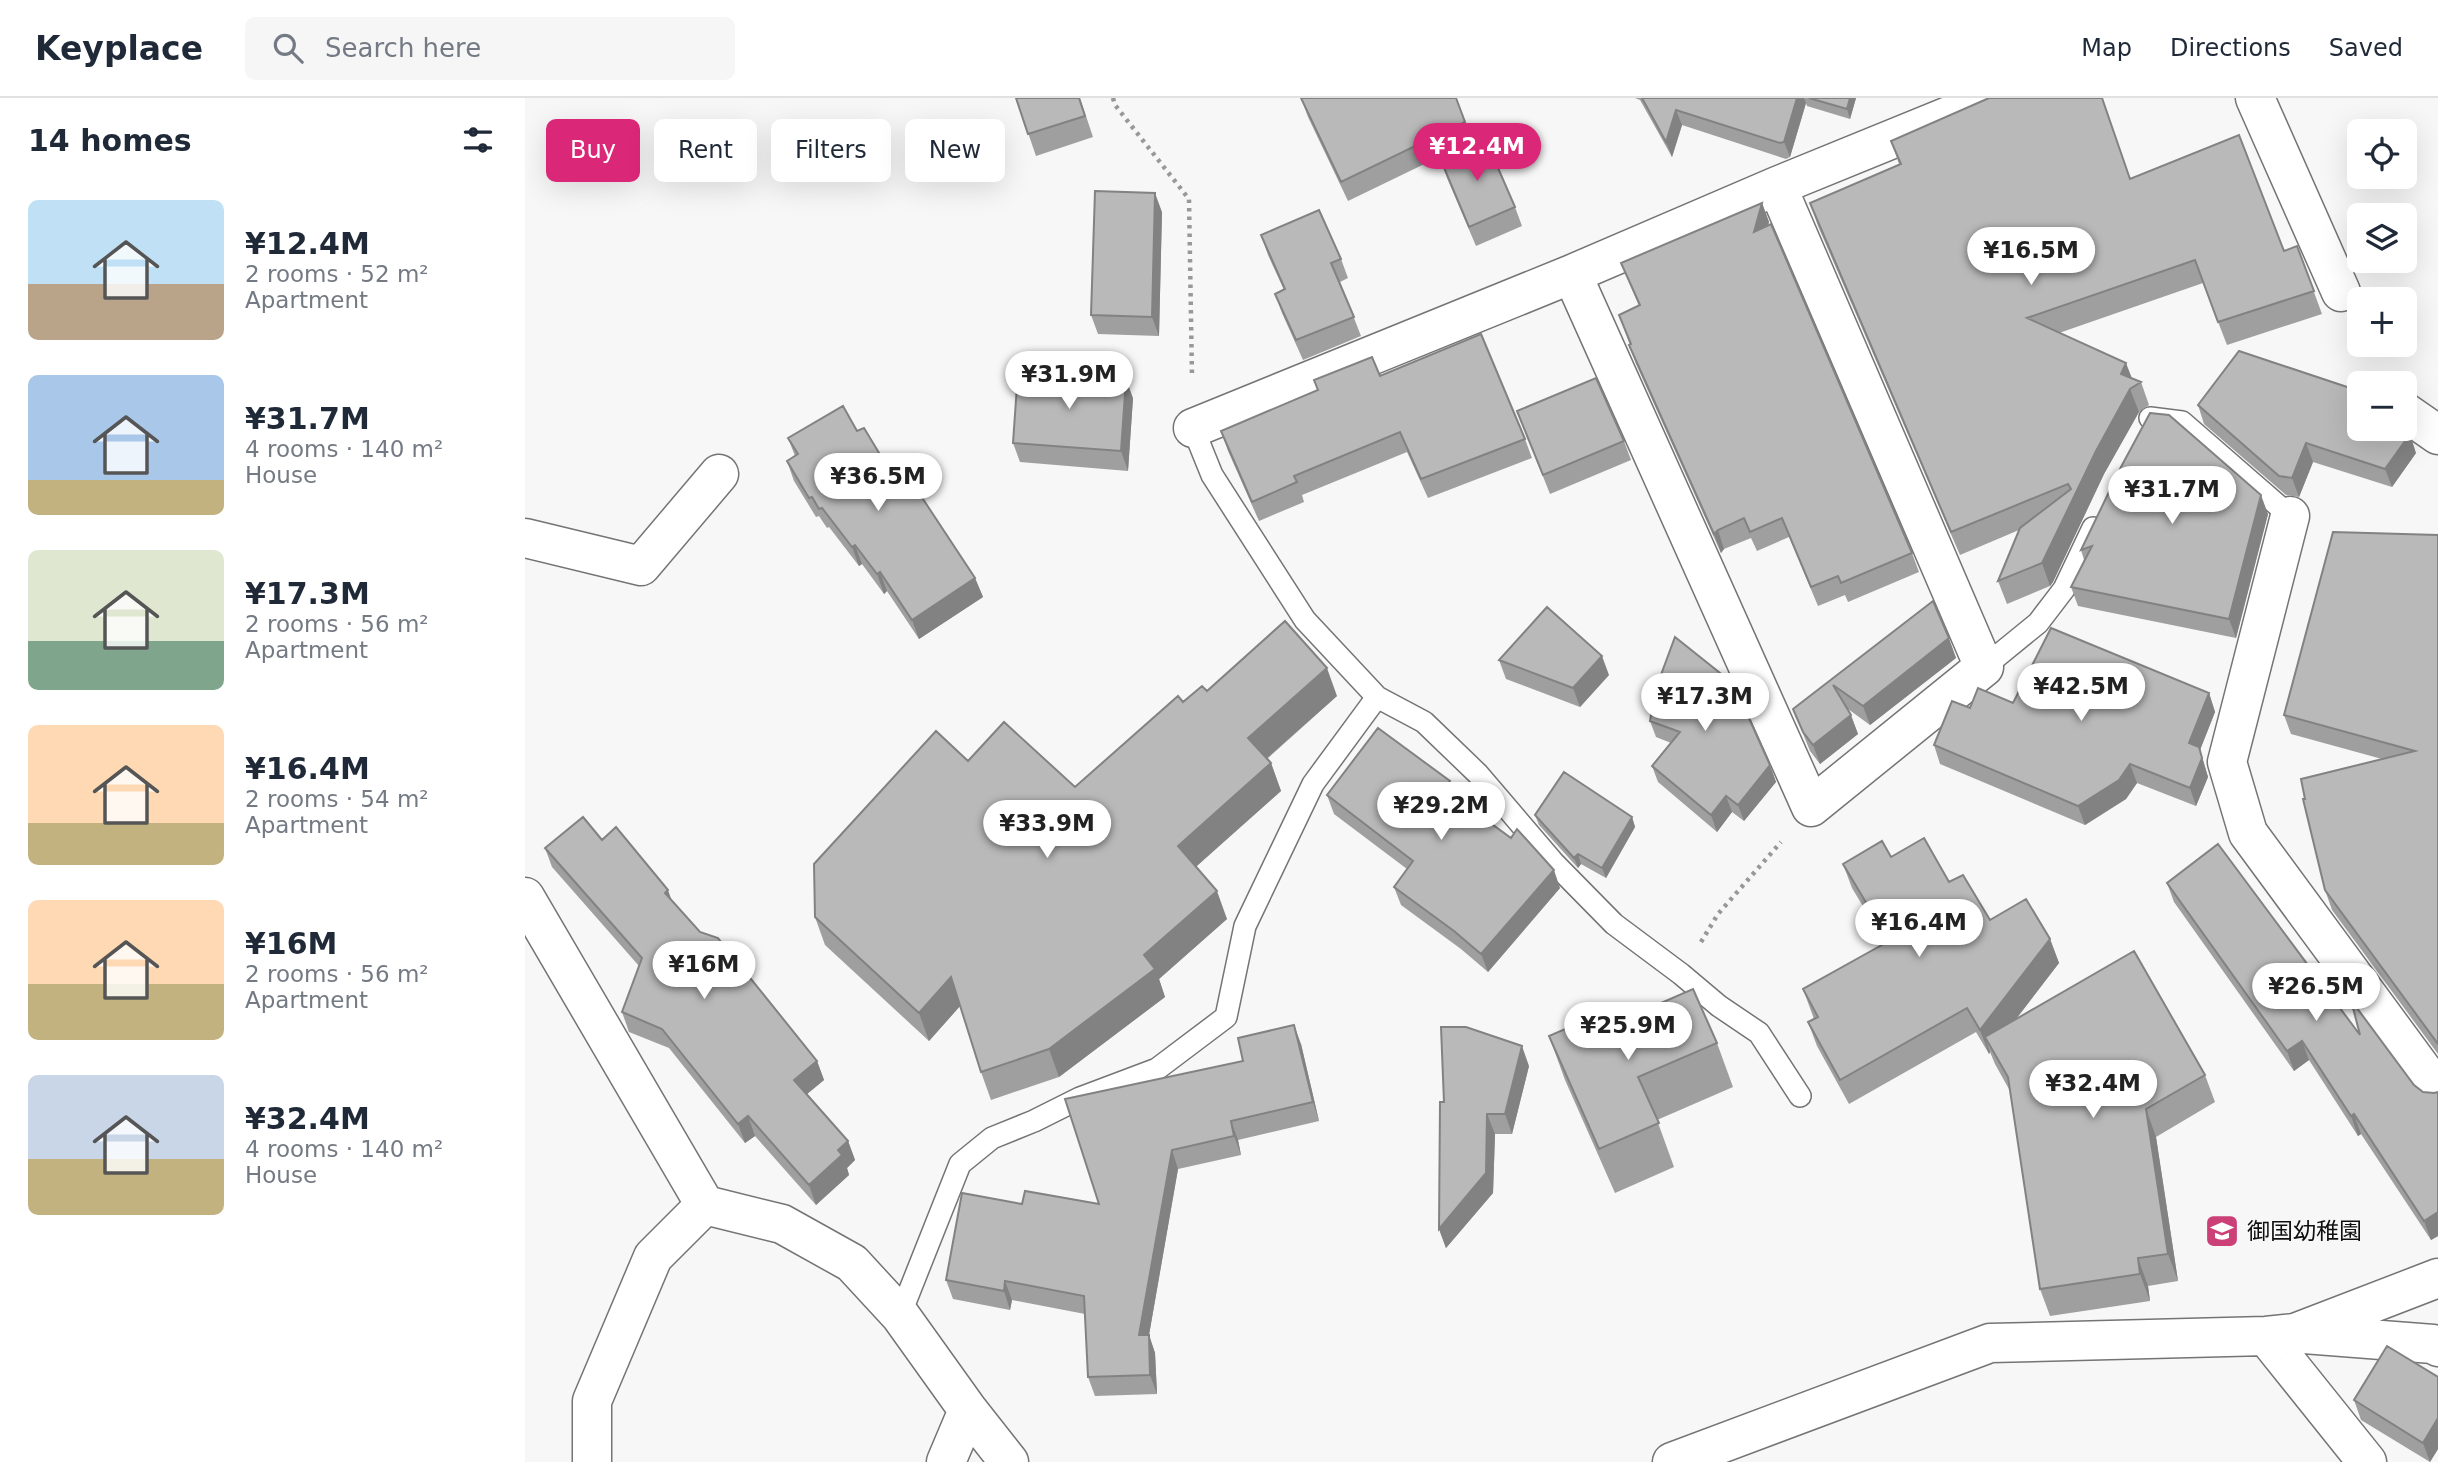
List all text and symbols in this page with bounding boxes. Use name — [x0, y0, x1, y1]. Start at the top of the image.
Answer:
search box — [245, 17, 735, 80]
text: Keyplace — [35, 29, 203, 68]
icon: search — [269, 29, 307, 67]
text: Search here — [325, 33, 481, 63]
text: Map — [2081, 34, 2132, 62]
text: Directions — [2170, 34, 2291, 62]
text: Saved — [2329, 34, 2403, 62]
chip: Buy — [546, 119, 640, 182]
chip: Rent — [654, 119, 757, 182]
chip: Filters — [771, 119, 891, 182]
chip: New — [905, 119, 1005, 182]
map controls — [2347, 119, 2417, 441]
button: locate — [2347, 119, 2417, 189]
icon: filters — [459, 121, 497, 159]
text: 14 homes — [28, 123, 192, 158]
pin: ¥12.4M — [1420, 123, 1534, 183]
text: ¥12.4M — [1429, 133, 1525, 159]
button: layers — [2347, 203, 2417, 273]
text: ¥12.4M — [245, 226, 370, 261]
icon: home — [84, 228, 168, 312]
pin: ¥16.5M — [1974, 228, 2088, 287]
text: ¥16.5M — [1983, 237, 2079, 263]
text: 2 rooms · 52 m² — [245, 261, 429, 287]
text: Apartment — [245, 287, 368, 313]
button: + — [2347, 287, 2417, 357]
pin: ¥31.9M — [1012, 352, 1126, 411]
text: ¥31.9M — [1021, 361, 1117, 387]
button: − — [2347, 371, 2417, 441]
text: ¥31.7M — [245, 401, 370, 436]
icon: home — [84, 403, 168, 487]
text: 4 rooms · 140 m² — [245, 436, 443, 462]
pin: ¥36.5M — [821, 454, 935, 513]
text: House — [245, 462, 317, 488]
text: ¥36.5M — [830, 463, 926, 489]
pin: ¥31.7M — [2115, 466, 2229, 526]
text: ¥31.7M — [2124, 476, 2220, 502]
text: ¥17.3M — [245, 576, 370, 611]
icon: home — [84, 578, 168, 662]
text: 2 rooms · 56 m² — [245, 611, 429, 637]
text: Apartment — [245, 637, 368, 663]
pin: ¥42.5M — [2024, 664, 2138, 723]
text: ¥42.5M — [2033, 673, 2129, 699]
pin: ¥17.3M — [1648, 674, 1762, 733]
text: ¥17.3M — [1657, 683, 1753, 709]
text: ¥16.4M — [245, 751, 370, 786]
icon: home — [84, 753, 168, 837]
pin: ¥29.2M — [1384, 782, 1498, 842]
text: 2 rooms · 54 m² — [245, 786, 429, 812]
text: ¥29.2M — [1393, 792, 1489, 818]
pin: ¥33.9M — [990, 800, 1104, 860]
text: ¥33.9M — [999, 810, 1095, 836]
text: Apartment — [245, 812, 368, 838]
pin: ¥16.4M — [1862, 900, 1976, 959]
text: ¥16.4M — [1871, 909, 1967, 935]
text: ¥16M — [245, 926, 337, 961]
icon: home — [84, 928, 168, 1012]
pin: ¥16M — [663, 942, 745, 1001]
text: ¥16M — [669, 951, 739, 977]
text: 2 rooms · 56 m² — [245, 961, 429, 987]
pin: ¥26.5M — [2259, 964, 2373, 1023]
text: ¥26.5M — [2268, 973, 2364, 999]
text: Apartment — [245, 987, 368, 1013]
pin: ¥25.9M — [1571, 1002, 1685, 1062]
text: ¥25.9M — [1580, 1012, 1676, 1038]
pin: ¥32.4M — [2036, 1060, 2150, 1120]
text: ¥32.4M — [2045, 1070, 2141, 1096]
text: ¥32.4M — [245, 1101, 370, 1136]
icon: home — [84, 1103, 168, 1187]
text: 4 rooms · 140 m² — [245, 1136, 443, 1162]
text: House — [245, 1162, 317, 1188]
school or university icon: 御国幼稚園 — [2203, 1212, 2241, 1250]
place label: 御国幼稚園 — [2247, 1218, 2362, 1244]

